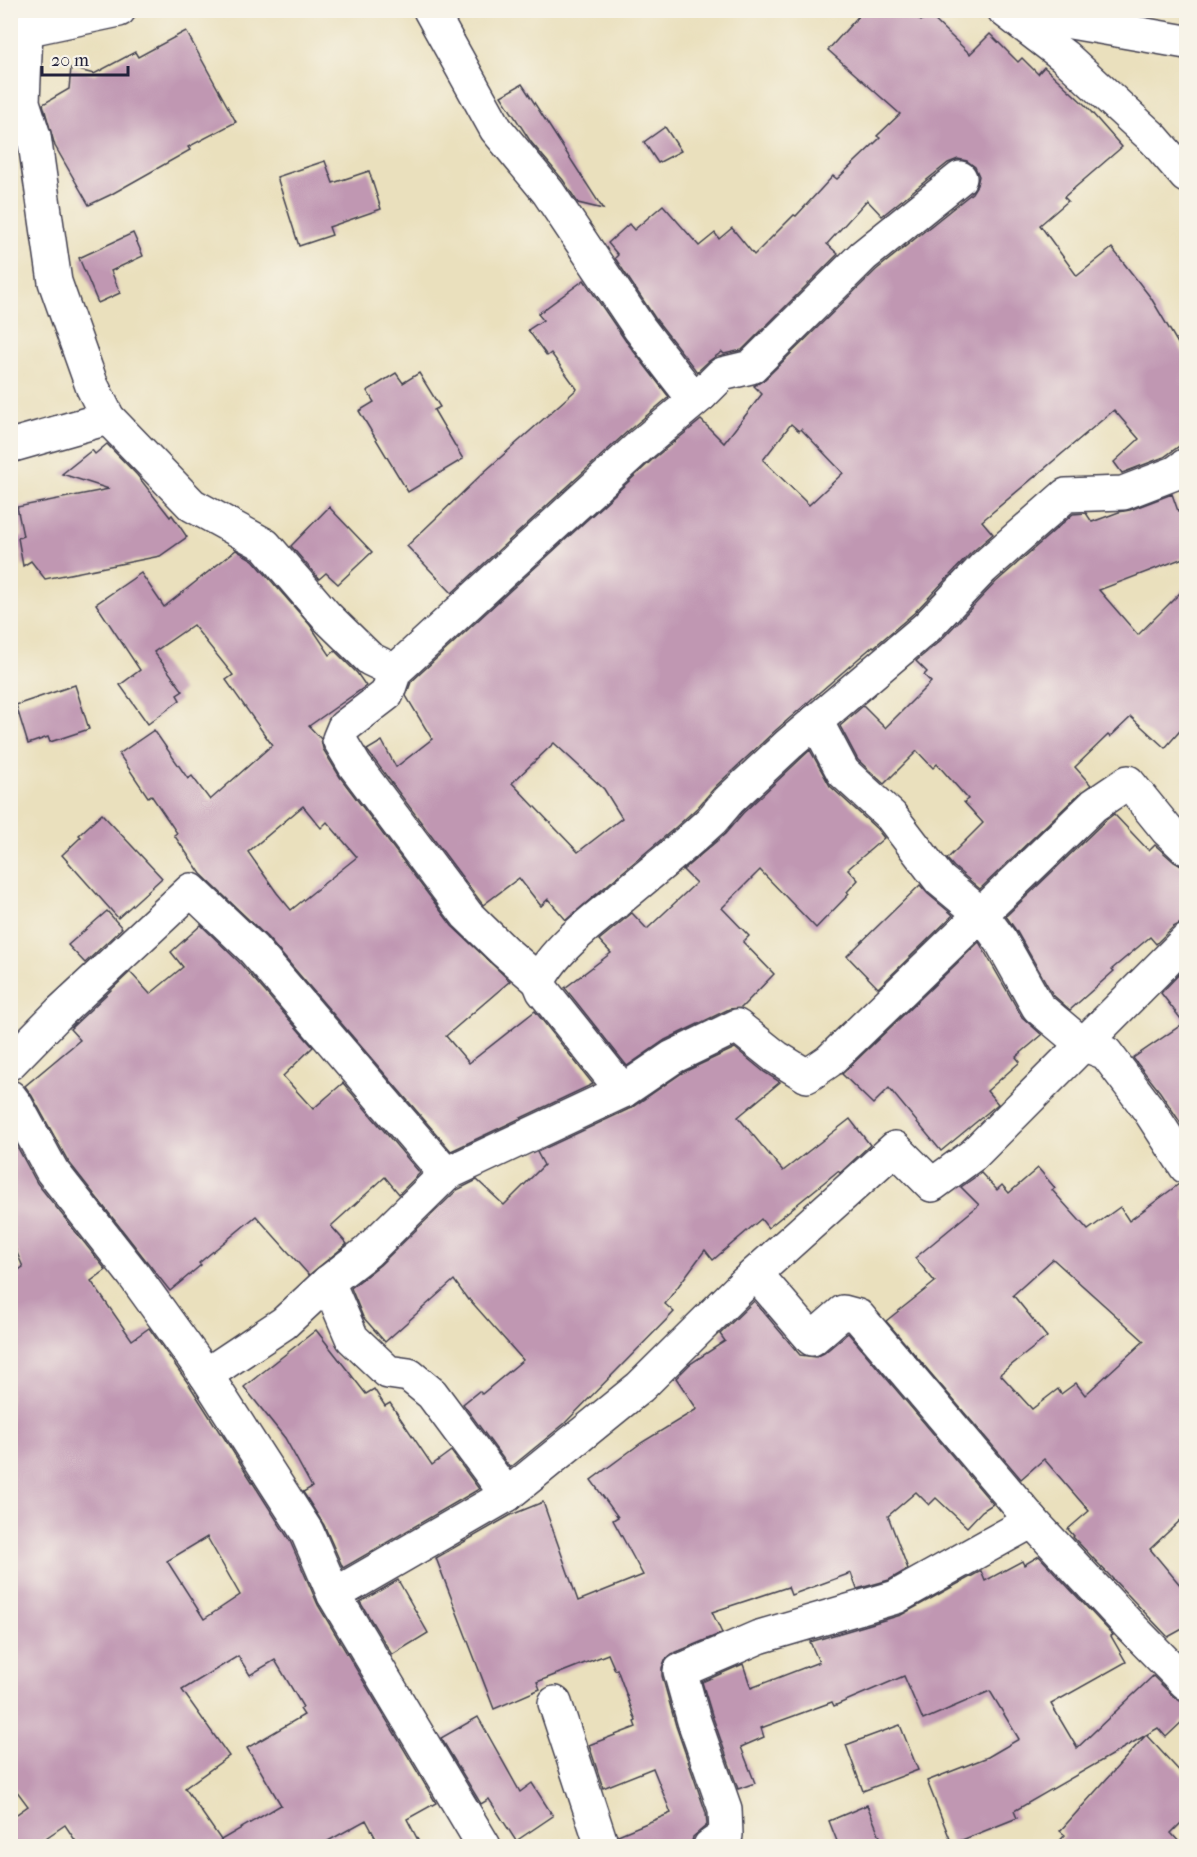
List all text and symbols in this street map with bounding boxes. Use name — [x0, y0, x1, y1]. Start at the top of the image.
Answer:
scale bar — [42, 39, 128, 77]
text: 20 m — [51, 50, 89, 71]

